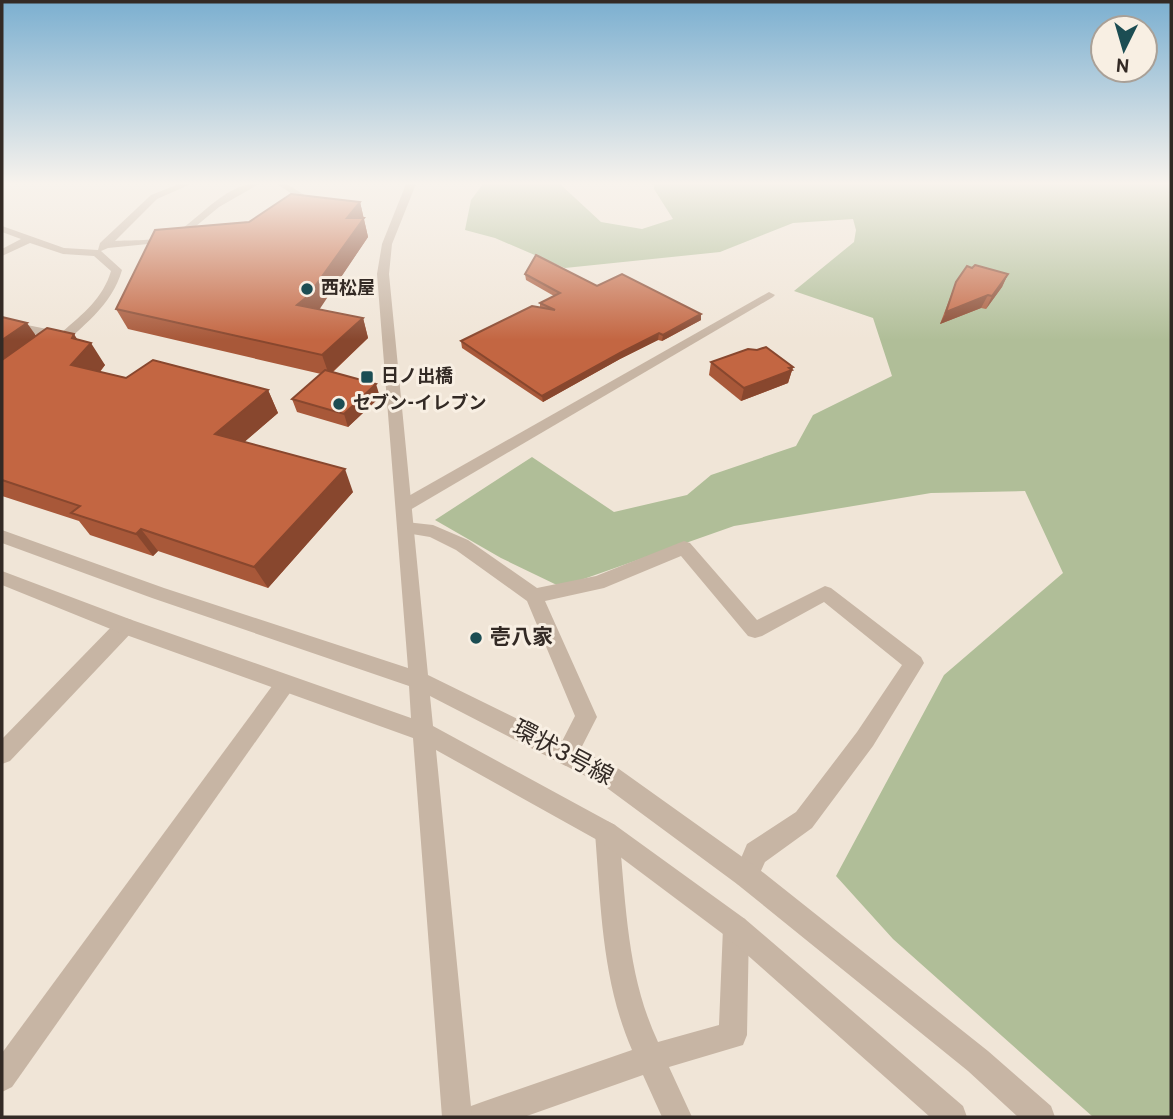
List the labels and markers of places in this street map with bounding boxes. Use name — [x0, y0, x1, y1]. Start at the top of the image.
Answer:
place label: 西松屋 — [321, 278, 375, 301]
marker: 西松屋 — [299, 281, 315, 297]
place label: 日ノ出橋 — [381, 366, 453, 389]
marker: 日ノ出橋 — [359, 369, 375, 385]
place label: セブン-イレブン — [353, 393, 486, 416]
marker: セブン-イレブン — [331, 396, 347, 412]
place label: 壱八家 — [490, 625, 553, 652]
marker: 壱八家 — [468, 630, 484, 646]

